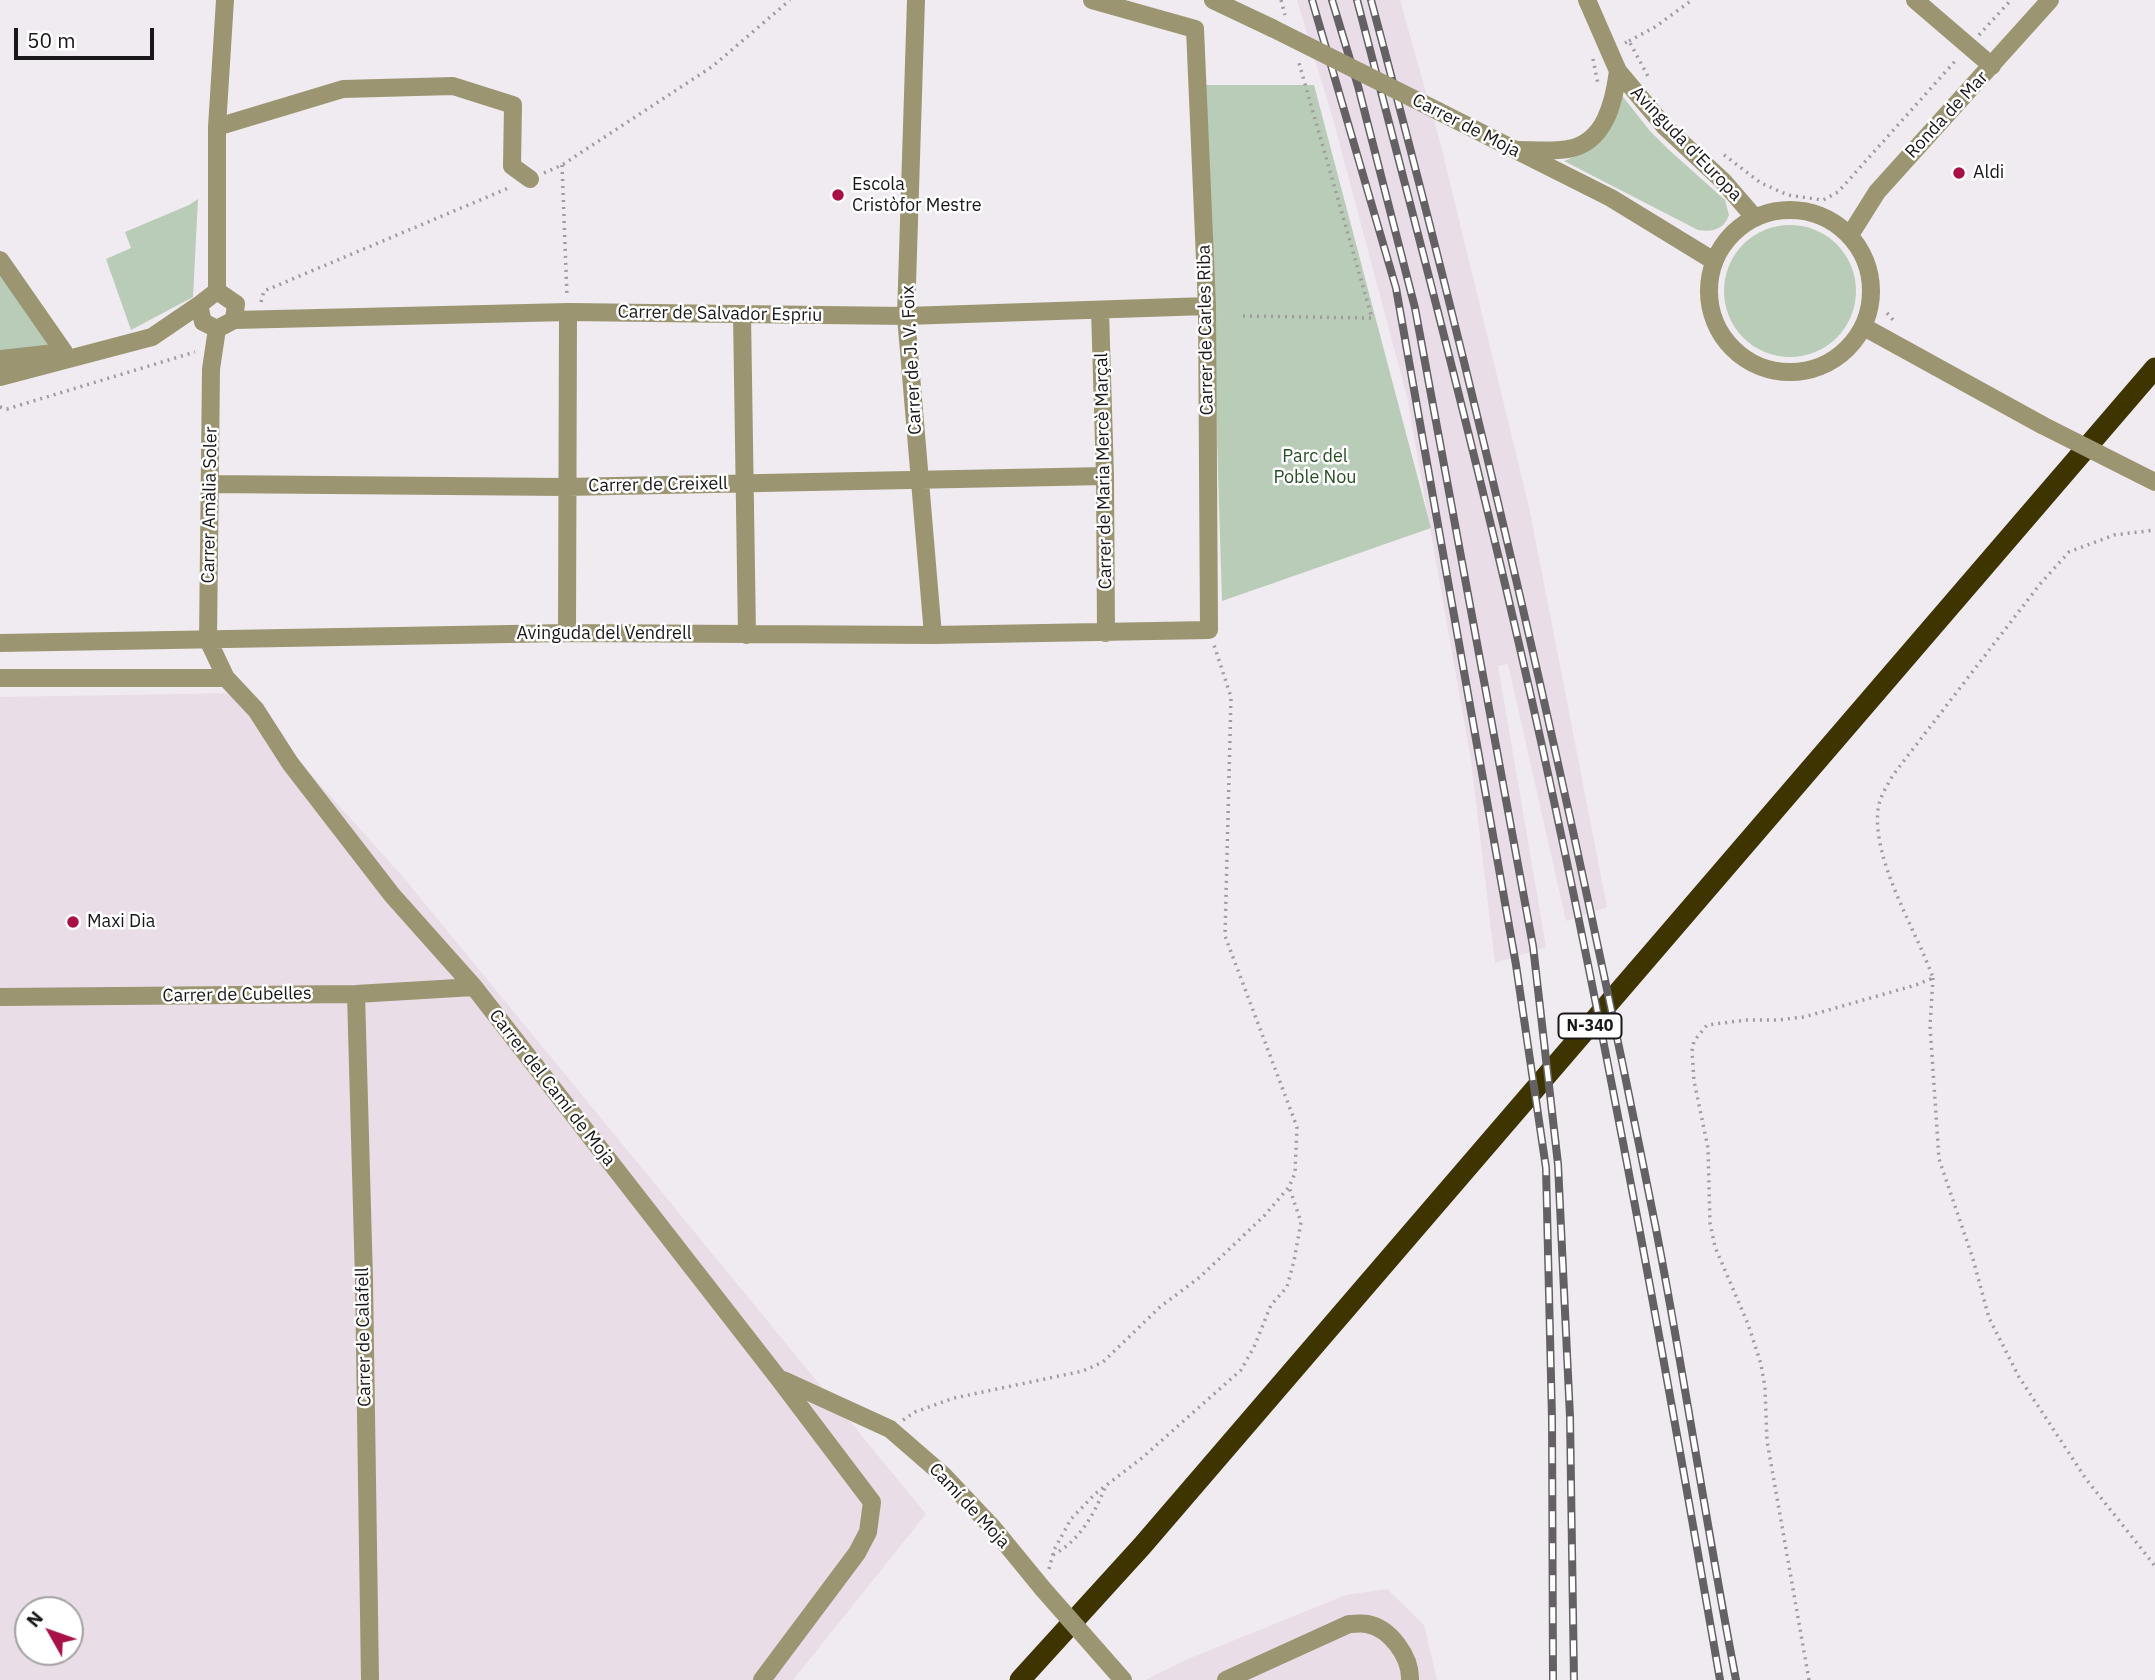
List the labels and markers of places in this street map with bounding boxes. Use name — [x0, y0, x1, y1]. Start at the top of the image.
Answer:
place label: Aldi — [1973, 162, 2004, 184]
marker: Aldi — [1951, 165, 1967, 181]
place label: Escola Cristòfor Mestre — [852, 174, 982, 216]
marker: Escola Cristòfor Mestre — [830, 187, 846, 203]
place label: Maxi Dia — [87, 911, 155, 933]
marker: Maxi Dia — [65, 914, 81, 930]

